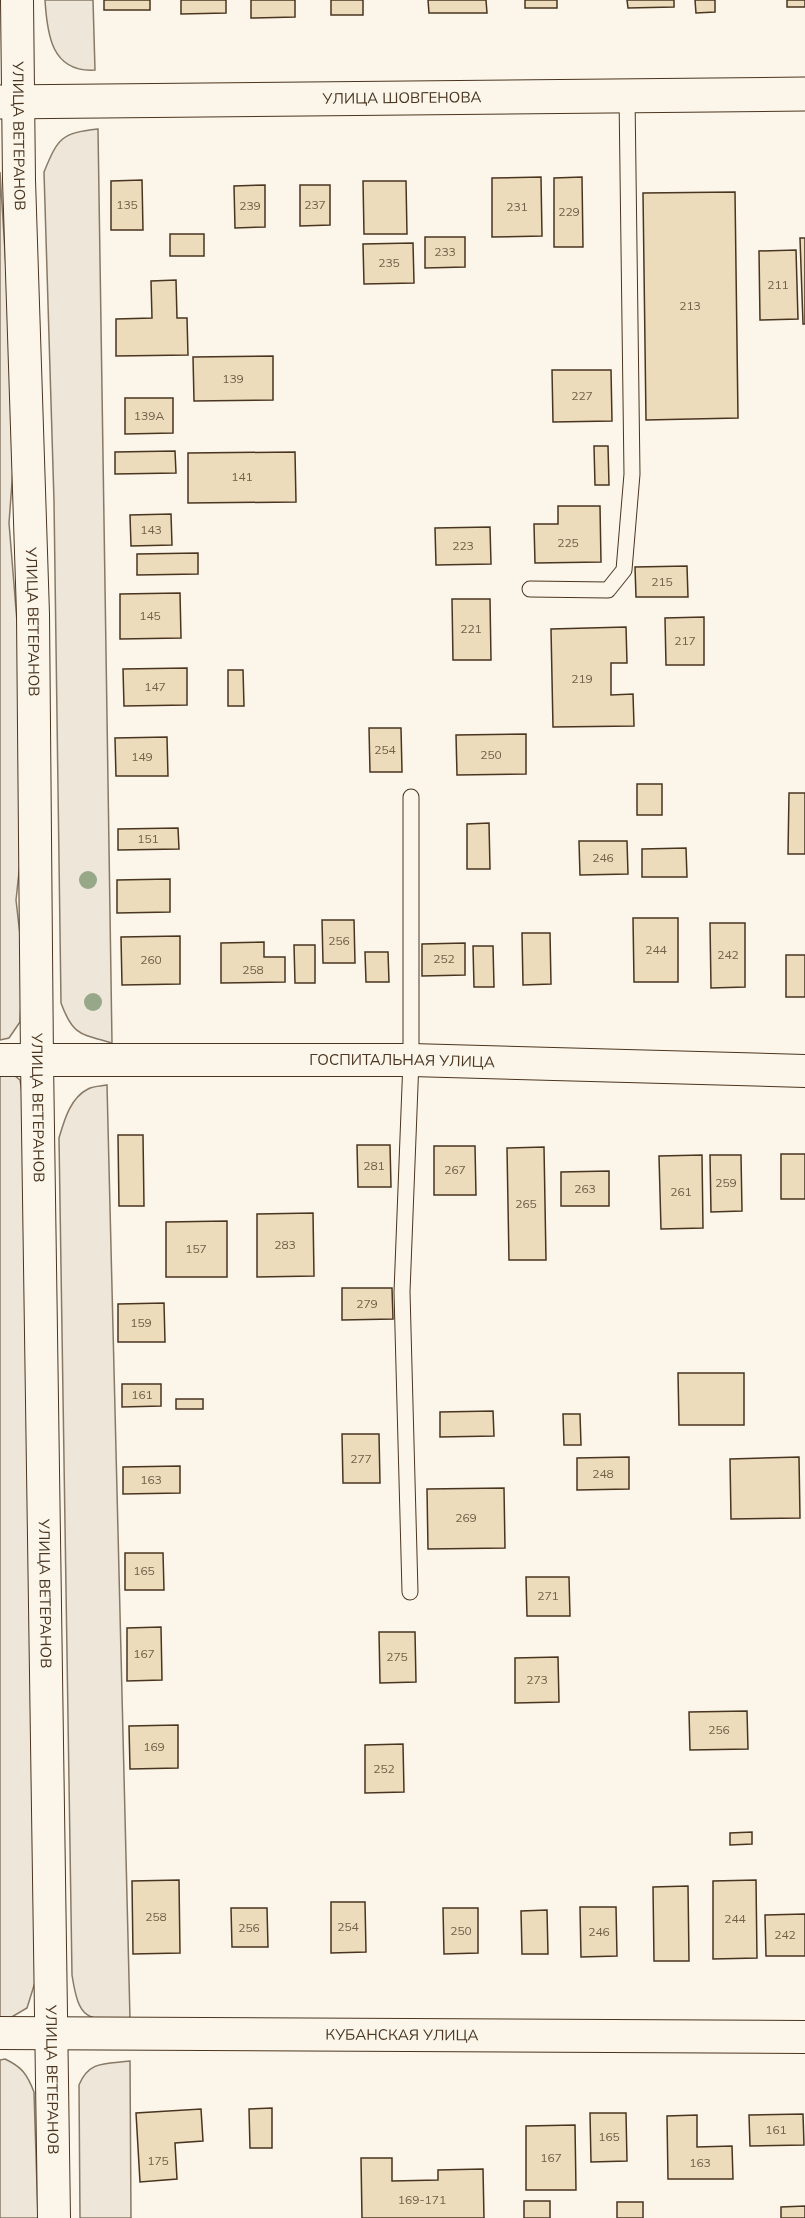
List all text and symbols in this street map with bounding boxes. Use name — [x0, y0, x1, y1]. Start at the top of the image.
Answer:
street label: УЛИЦА ВЕТЕРАНОВ — [9, 60, 30, 211]
street label: УЛИЦА ШОВГЕНОВА — [321, 87, 482, 108]
house number: 135 — [116, 197, 138, 212]
house number: 237 — [304, 197, 326, 212]
house number: 239 — [239, 198, 261, 213]
house number: 231 — [506, 199, 528, 214]
house number: 229 — [558, 204, 580, 219]
house number: 233 — [434, 244, 456, 259]
house number: 235 — [378, 255, 400, 270]
house number: 211 — [767, 277, 789, 292]
house number: 213 — [679, 298, 701, 313]
house number: 139 — [222, 371, 244, 386]
house number: 227 — [571, 388, 593, 403]
house number: 139А — [134, 408, 164, 423]
house number: 141 — [231, 469, 253, 484]
house number: 143 — [140, 522, 162, 537]
house number: 225 — [557, 535, 579, 550]
house number: 223 — [452, 538, 474, 553]
street label: УЛИЦА ВЕТЕРАНОВ — [22, 546, 44, 697]
house number: 215 — [651, 574, 673, 589]
house number: 145 — [139, 608, 161, 623]
house number: 221 — [460, 621, 482, 636]
house number: 217 — [674, 633, 696, 648]
house number: 219 — [571, 671, 593, 686]
house number: 147 — [144, 679, 166, 694]
house number: 254 — [374, 742, 396, 757]
house number: 250 — [480, 747, 502, 762]
house number: 149 — [131, 749, 153, 764]
house number: 151 — [137, 831, 159, 846]
house number: 246 — [592, 850, 614, 865]
house number: 256 — [328, 933, 350, 948]
house number: 244 — [645, 942, 667, 957]
house number: 242 — [717, 947, 739, 962]
house number: 252 — [433, 951, 455, 966]
house number: 260 — [140, 952, 162, 967]
house number: 258 — [242, 962, 264, 977]
street label: УЛИЦА ВЕТЕРАНОВ — [28, 1032, 49, 1183]
street label: ГОСПИТАЛЬНАЯ УЛИЦА — [309, 1050, 495, 1071]
house number: 281 — [363, 1158, 385, 1173]
house number: 267 — [444, 1162, 466, 1177]
house number: 259 — [715, 1175, 737, 1190]
house number: 263 — [574, 1181, 596, 1196]
house number: 261 — [670, 1184, 692, 1199]
house number: 265 — [515, 1196, 537, 1211]
house number: 283 — [274, 1237, 296, 1252]
house number: 157 — [185, 1241, 207, 1256]
house number: 279 — [356, 1296, 378, 1311]
house number: 159 — [130, 1315, 152, 1330]
house number: 161 — [131, 1387, 153, 1402]
house number: 277 — [350, 1451, 372, 1466]
house number: 248 — [592, 1466, 614, 1481]
house number: 163 — [140, 1472, 162, 1487]
house number: 269 — [455, 1510, 477, 1525]
street label: УЛИЦА ВЕТЕРАНОВ — [35, 1518, 56, 1668]
house number: 165 — [133, 1563, 155, 1578]
house number: 271 — [537, 1588, 559, 1603]
house number: 167 — [133, 1646, 155, 1661]
house number: 275 — [386, 1649, 408, 1664]
house number: 273 — [526, 1672, 548, 1687]
house number: 256 — [708, 1722, 730, 1737]
house number: 169 — [143, 1739, 165, 1754]
house number: 252 — [373, 1761, 395, 1776]
house number: 258 — [145, 1909, 167, 1924]
house number: 244 — [724, 1911, 746, 1926]
house number: 254 — [337, 1919, 359, 1934]
house number: 256 — [238, 1920, 260, 1935]
house number: 250 — [450, 1923, 472, 1938]
house number: 246 — [588, 1924, 610, 1939]
house number: 242 — [774, 1927, 796, 1942]
street label: УЛИЦА ВЕТЕРАНОВ — [42, 2004, 63, 2154]
street label: КУБАНСКАЯ УЛИЦА — [325, 2025, 479, 2044]
house number: 161 — [765, 2122, 787, 2137]
house number: 165 — [598, 2129, 620, 2144]
house number: 167 — [540, 2150, 562, 2165]
house number: 175 — [147, 2153, 169, 2168]
house number: 163 — [689, 2155, 711, 2170]
house number: 169-171 — [398, 2192, 446, 2207]

